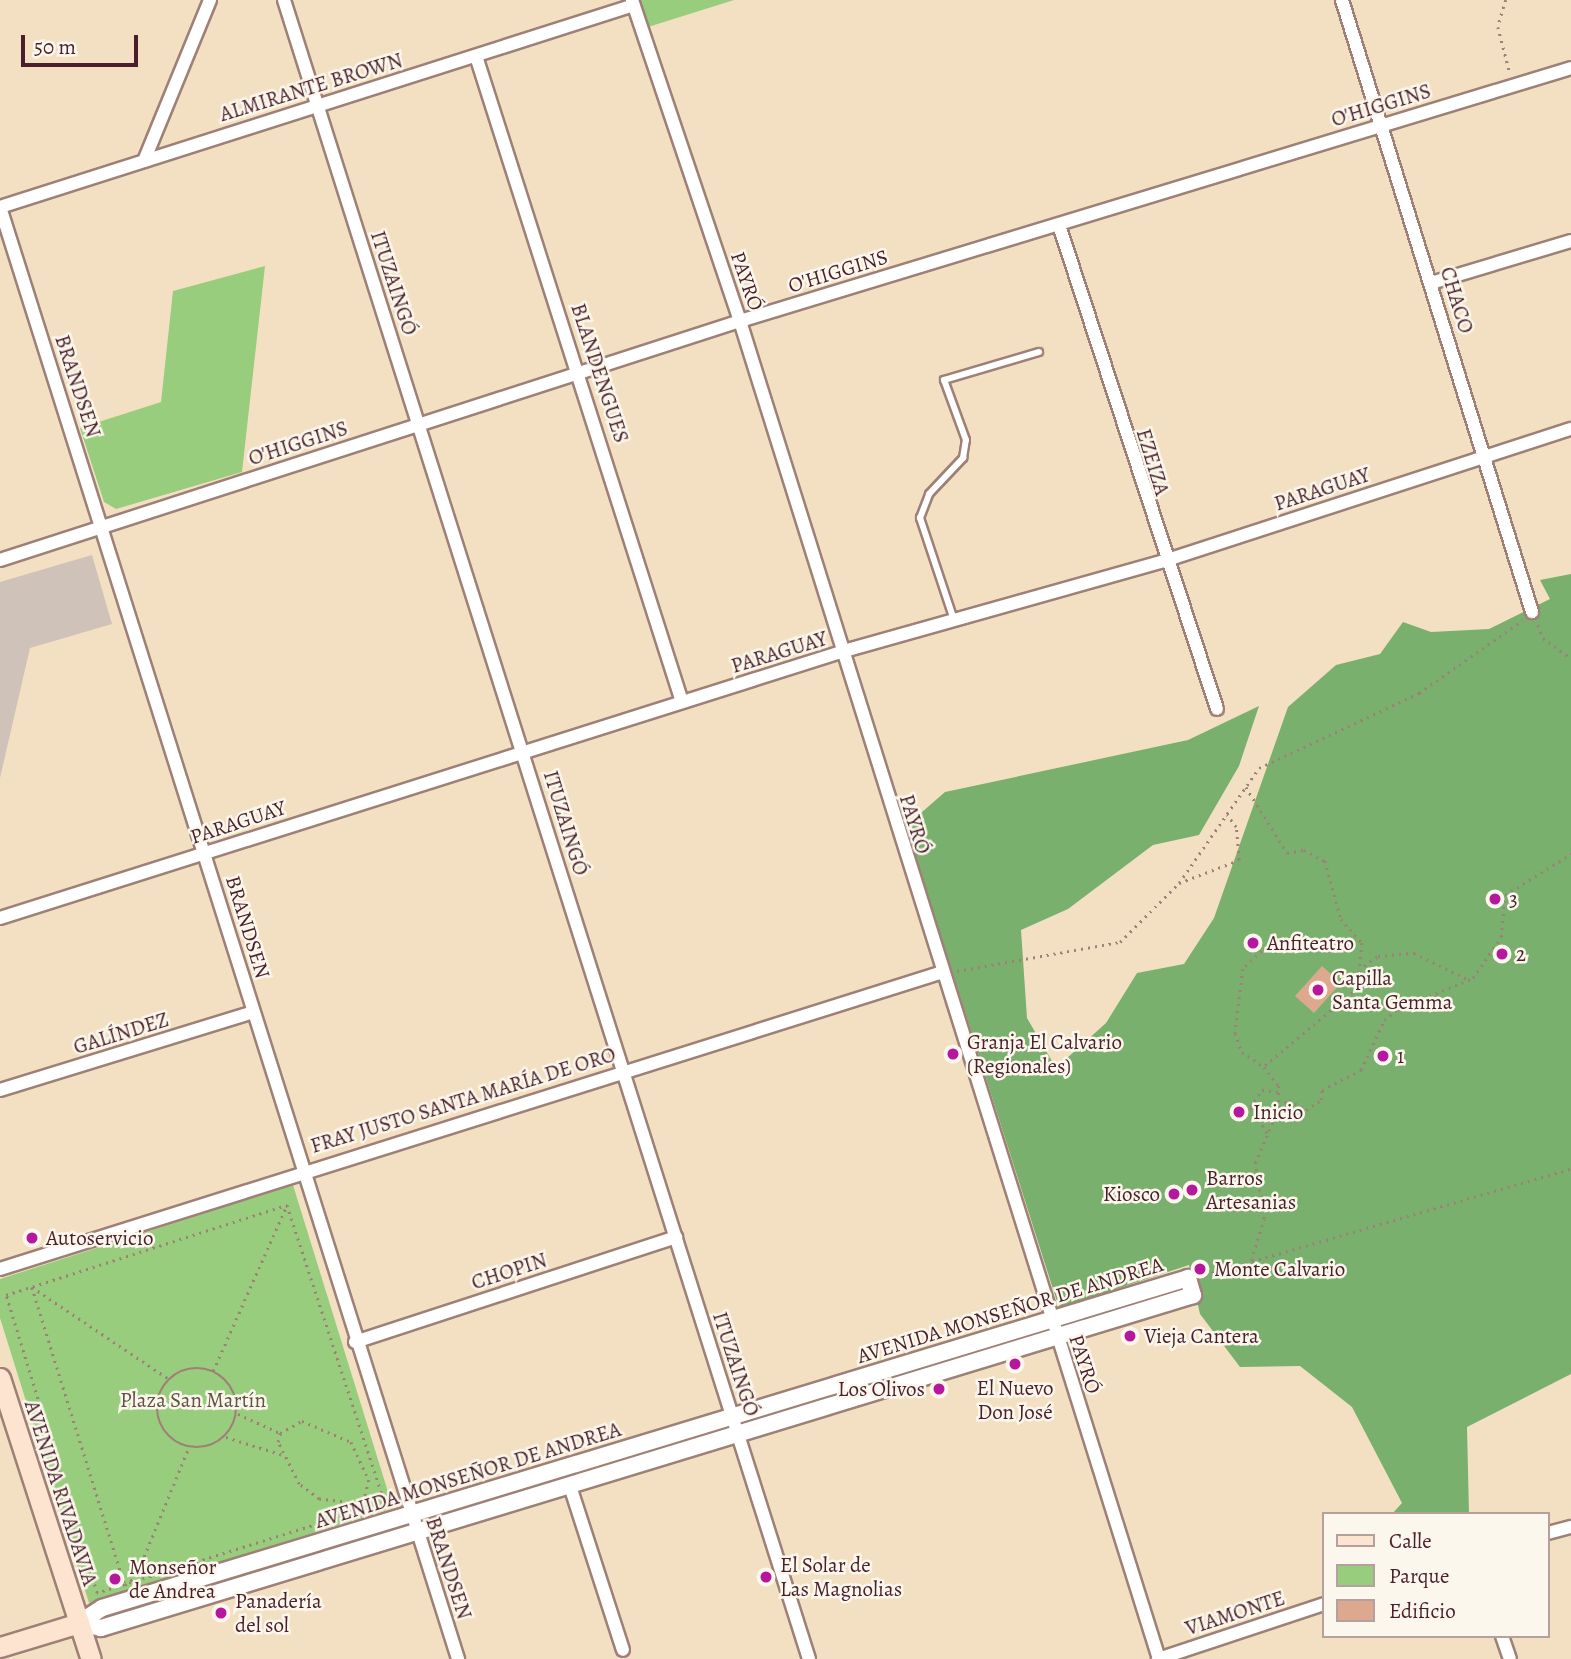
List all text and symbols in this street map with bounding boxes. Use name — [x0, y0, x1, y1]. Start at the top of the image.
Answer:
scale bar — [24, 21, 142, 65]
text: 50 m — [34, 33, 76, 61]
street label: ALMIRANTE BROWN — [217, 47, 405, 127]
street label: O'HIGGINS — [1328, 78, 1434, 132]
street label: ITUZAINGÓ — [365, 228, 423, 338]
street label: O'HIGGINS — [785, 244, 891, 298]
street label: PAYRÓ — [725, 248, 769, 314]
street label: CHACO — [1435, 264, 1479, 336]
street label: BLANDENGUES — [566, 300, 634, 446]
street label: BRANDSEN — [50, 332, 106, 440]
street label: O'HIGGINS — [245, 415, 351, 471]
street label: EZEIZA — [1131, 426, 1175, 498]
street label: PARAGUAY — [1271, 462, 1373, 516]
street label: PARAGUAY — [728, 625, 830, 679]
street label: ITUZAINGÓ — [538, 768, 594, 878]
street label: PAYRÓ — [894, 791, 936, 857]
street label: PARAGUAY — [187, 795, 289, 849]
street label: BRANDSEN — [220, 873, 276, 981]
place label: 3 — [1509, 886, 1518, 912]
marker: 3 — [1487, 891, 1503, 907]
place label: Anfiteatro — [1267, 930, 1354, 956]
marker: Anfiteatro — [1245, 935, 1261, 951]
place label: 2 — [1516, 941, 1526, 967]
marker: 2 — [1494, 946, 1510, 962]
place label: Capilla Santa Gemma — [1332, 965, 1453, 1015]
marker: Capilla Santa Gemma — [1310, 982, 1326, 998]
street label: GALÍNDEZ — [70, 1007, 172, 1059]
place label: Granja El Calvario (Regionales) — [967, 1029, 1122, 1079]
street label: FRAY JUSTO SANTA MARÍA DE ORO — [307, 1041, 619, 1159]
place label: 1 — [1397, 1043, 1404, 1069]
marker: Granja El Calvario (Regionales) — [945, 1046, 961, 1062]
marker: 1 — [1375, 1048, 1391, 1064]
place label: Inicio — [1253, 1099, 1303, 1125]
marker: Inicio — [1231, 1104, 1247, 1120]
place label: Barros Artesanias — [1206, 1165, 1296, 1215]
place label: Kiosco — [1103, 1181, 1160, 1207]
marker: Barros Artesanias — [1184, 1182, 1200, 1198]
marker: Kiosco — [1166, 1186, 1182, 1202]
place label: Autoservicio — [46, 1225, 153, 1251]
marker: Autoservicio — [24, 1230, 40, 1246]
street label: CHOPIN — [468, 1247, 550, 1295]
street label: AVENIDA MONSEÑOR DE ANDREA — [854, 1251, 1166, 1369]
place label: Monte Calvario — [1214, 1256, 1345, 1282]
marker: Monte Calvario — [1192, 1261, 1208, 1277]
street label: ITUZAINGÓ — [707, 1309, 765, 1419]
place label: Vieja Cantera — [1144, 1323, 1259, 1349]
marker: Vieja Cantera — [1122, 1328, 1138, 1344]
street label: PAYRÓ — [1064, 1331, 1106, 1397]
marker: El Nuevo Don José — [1007, 1356, 1023, 1372]
place label: El Nuevo Don José — [976, 1375, 1054, 1425]
place label: Los Olivos — [838, 1376, 925, 1402]
marker: Los Olivos — [931, 1381, 947, 1397]
park label: Plaza San Martín — [120, 1387, 266, 1413]
street label: AVENIDA RIVADAVIA — [19, 1397, 103, 1589]
street label: AVENIDA MONSEÑOR DE ANDREA — [312, 1416, 624, 1534]
legend — [1322, 1512, 1550, 1638]
street label: BRANDSEN — [421, 1514, 477, 1622]
text: Calle — [1389, 1527, 1432, 1555]
place label: El Solar de Las Magnolias — [780, 1552, 902, 1602]
place label: Monseñor de Andrea — [129, 1554, 216, 1604]
text: Parque — [1389, 1562, 1449, 1590]
marker: El Solar de Las Magnolias — [758, 1569, 774, 1585]
marker: Monseñor de Andrea — [107, 1571, 123, 1587]
street label: VIAMONTE — [1182, 1585, 1288, 1641]
place label: Panadería del sol — [235, 1588, 322, 1638]
text: Edificio — [1389, 1597, 1456, 1625]
marker: Panadería del sol — [213, 1605, 229, 1621]

